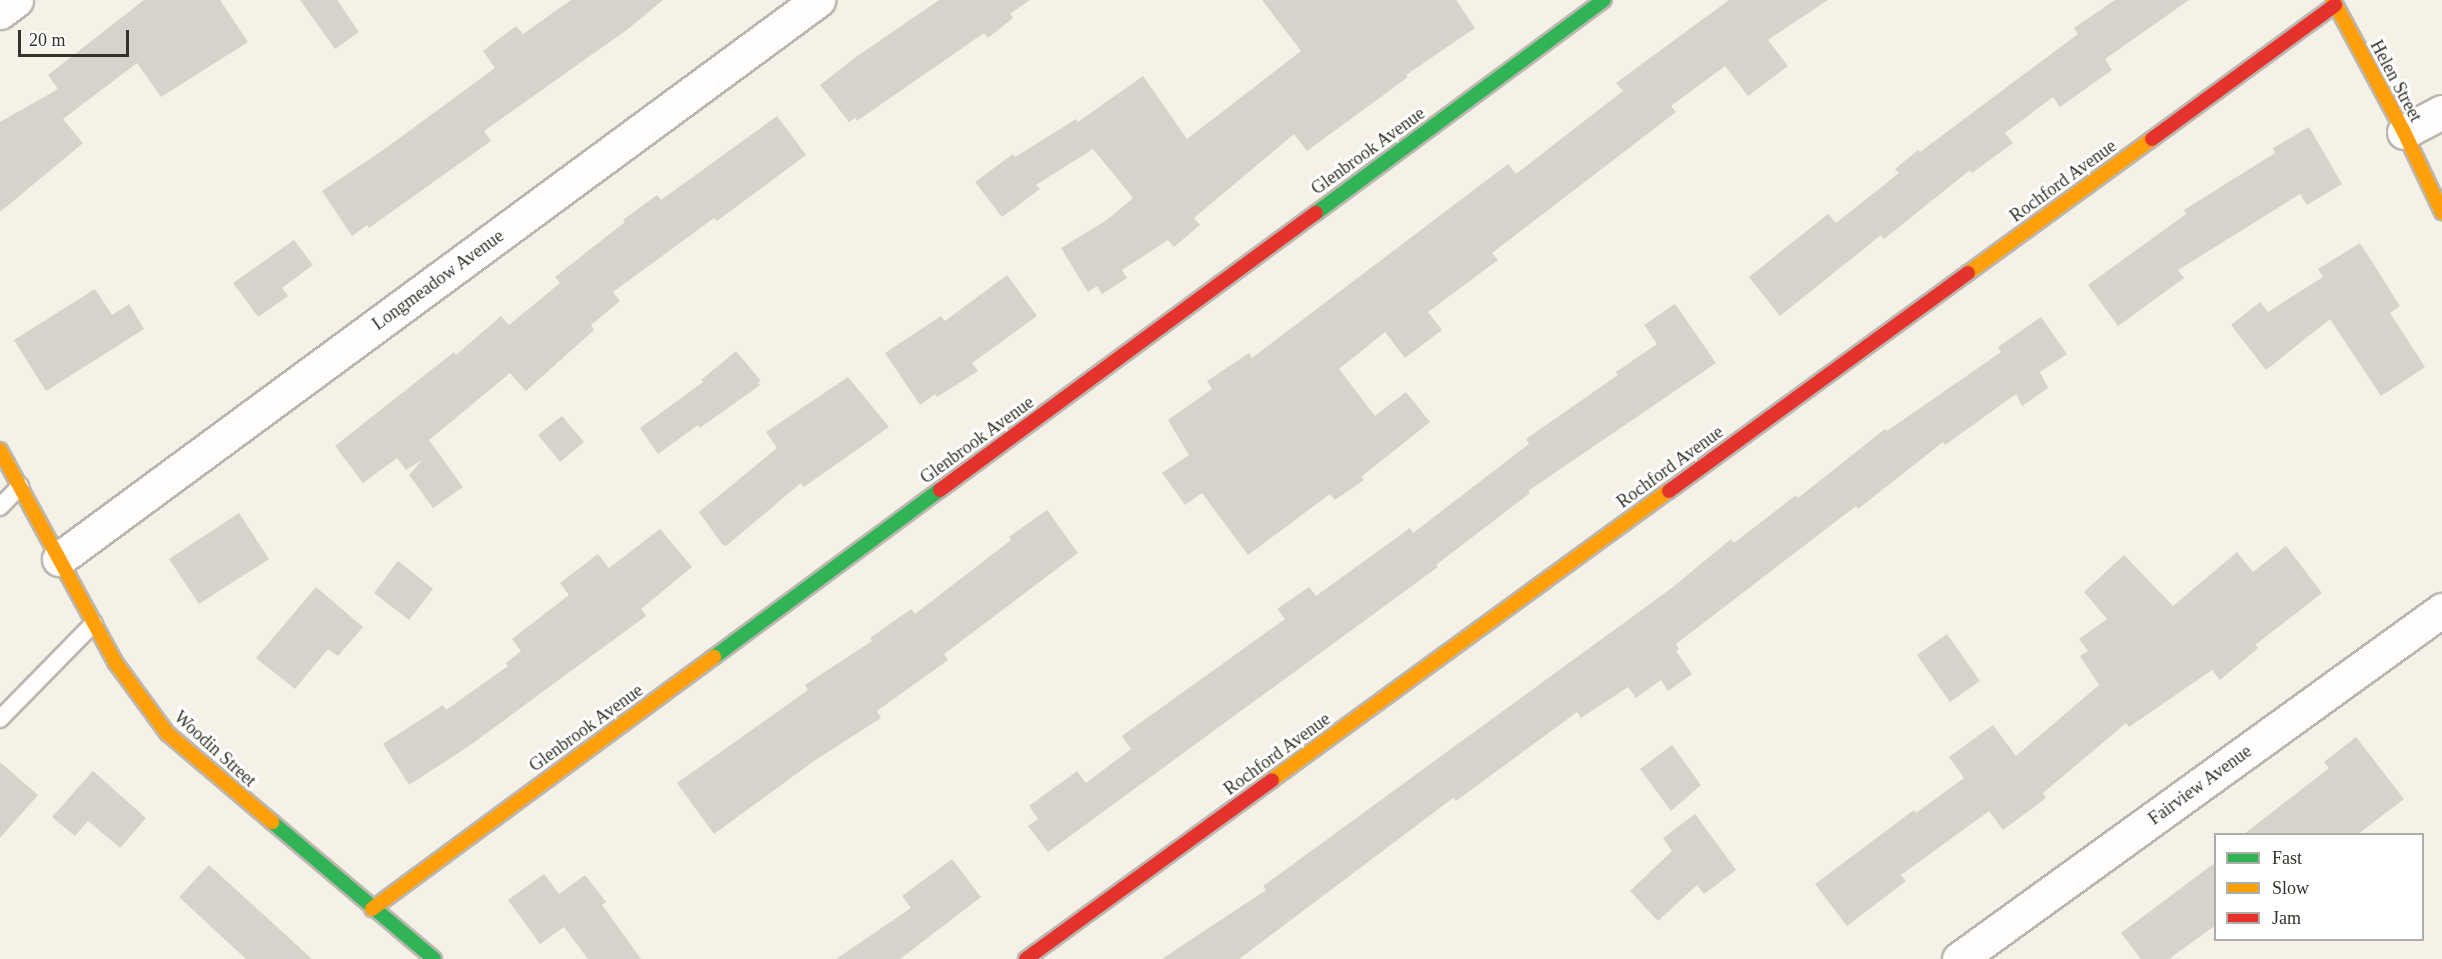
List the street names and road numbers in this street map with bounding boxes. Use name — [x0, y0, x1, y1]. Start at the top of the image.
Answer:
street label: Helen Street — [2365, 36, 2427, 126]
street label: Glenbrook Avenue — [1307, 102, 1429, 200]
street label: Rochford Avenue — [2005, 135, 2121, 227]
street label: Longmeadow Avenue — [368, 225, 508, 335]
street label: Glenbrook Avenue — [916, 391, 1038, 489]
street label: Rochford Avenue — [1612, 421, 1728, 513]
street label: Glenbrook Avenue — [525, 679, 647, 777]
street label: Woodin Street — [169, 707, 261, 791]
street label: Rochford Avenue — [1219, 708, 1335, 800]
street label: Fairview Avenue — [2144, 740, 2256, 830]

